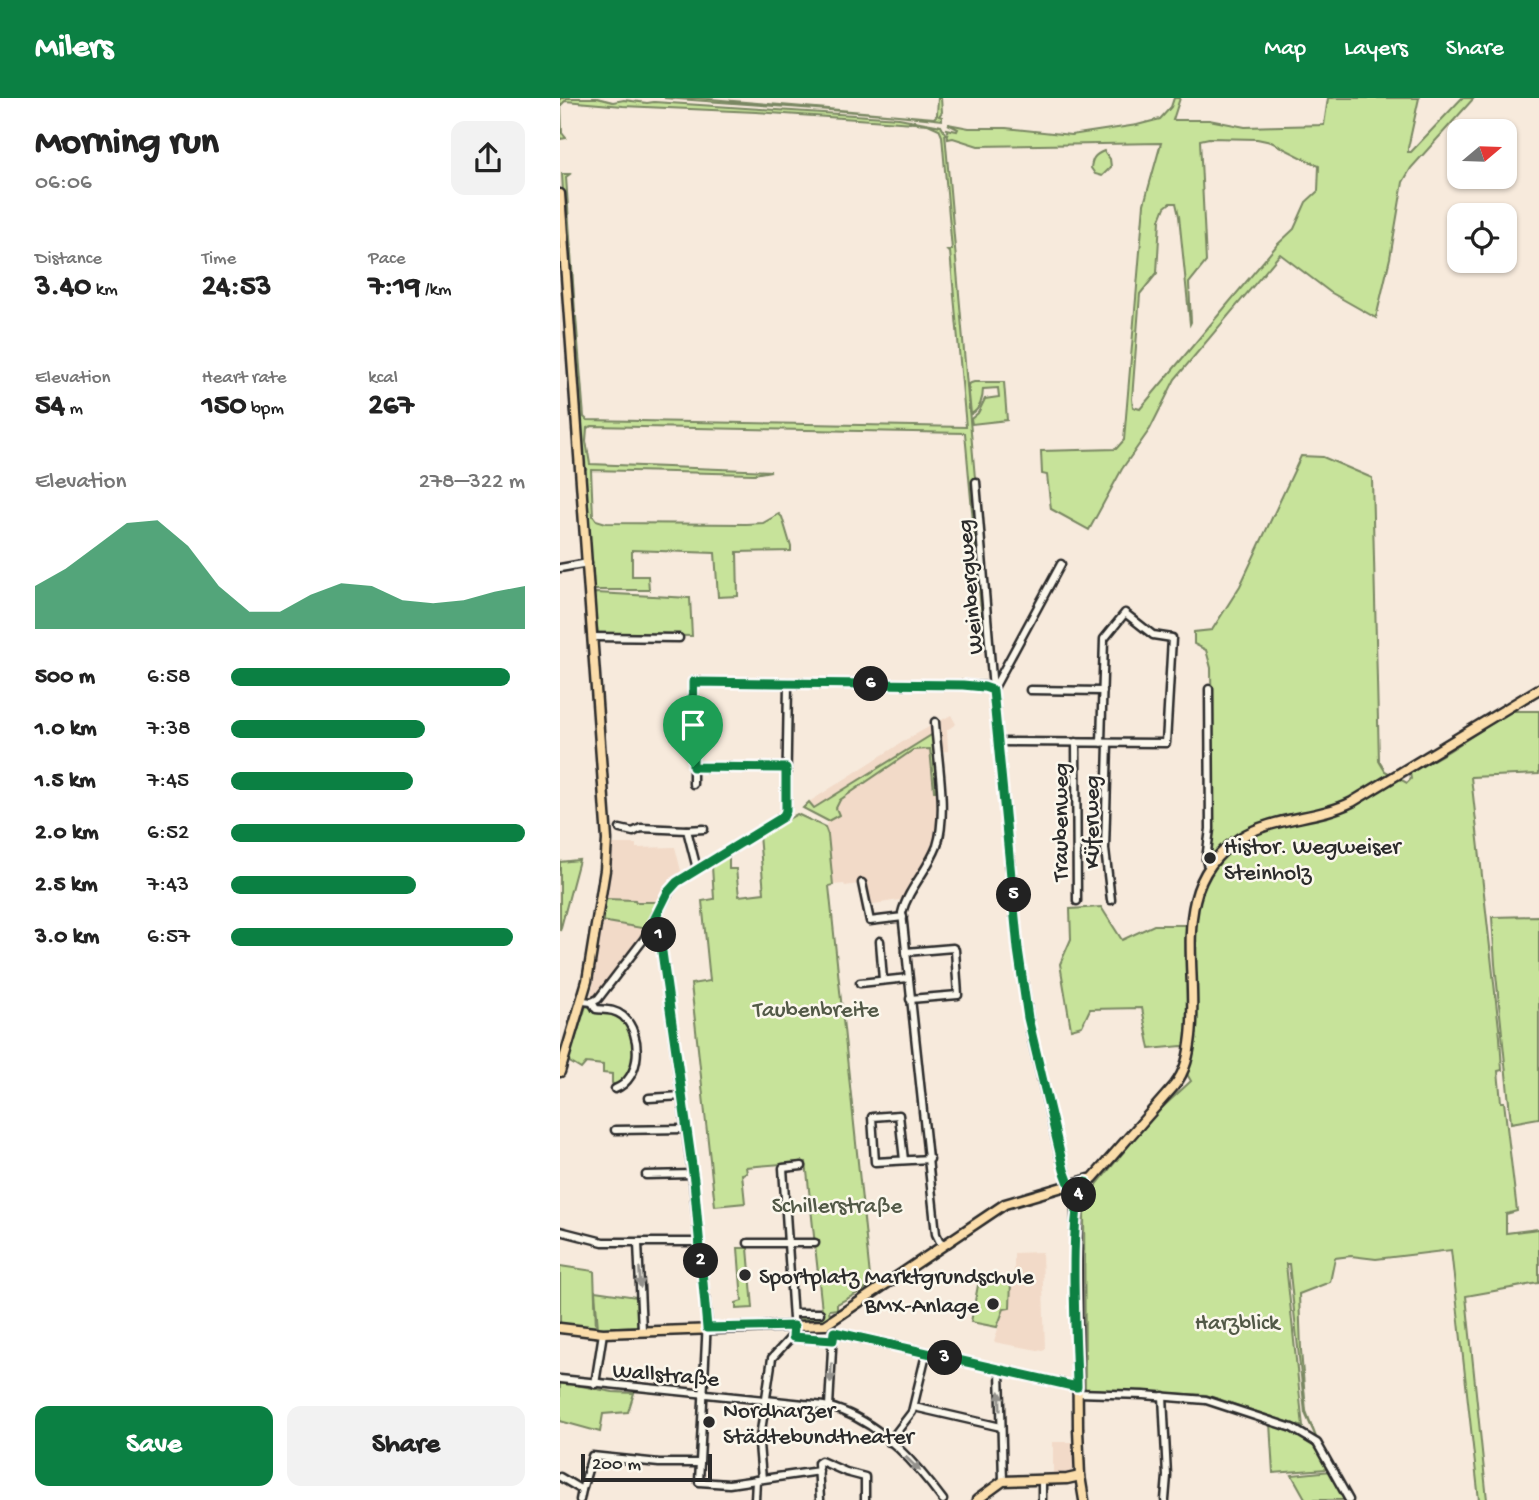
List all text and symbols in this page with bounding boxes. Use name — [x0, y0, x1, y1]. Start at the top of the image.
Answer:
text: Milers — [35, 30, 113, 68]
text: Map — [1264, 35, 1306, 64]
text: Layers — [1344, 35, 1408, 64]
text: Share — [1446, 35, 1504, 64]
north arrow — [1447, 119, 1517, 189]
map controls — [1447, 119, 1517, 273]
button: share — [451, 121, 525, 195]
text: Morning run — [35, 122, 219, 166]
text: 06:06 — [35, 170, 92, 197]
button: locate — [1447, 203, 1517, 273]
text: Distance — [35, 248, 102, 271]
text: Time — [202, 248, 236, 271]
text: Pace — [368, 248, 406, 271]
text: 3.40 — [35, 271, 91, 306]
text: 24:53 — [202, 271, 271, 306]
text: 7:19 — [368, 271, 421, 306]
text: km — [91, 279, 118, 302]
text: /km — [421, 279, 452, 302]
text: Elevation — [35, 367, 111, 390]
text: Heart rate — [202, 367, 287, 390]
text: kcal — [368, 367, 398, 390]
text: 54 — [35, 390, 65, 425]
text: 150 — [202, 390, 247, 425]
text: 267 — [368, 390, 414, 425]
text: m — [65, 398, 83, 421]
text: bpm — [247, 398, 284, 421]
text: Elevation — [35, 469, 126, 496]
text: 278–322 m — [419, 469, 525, 496]
street label: Weinbergweg — [952, 518, 991, 655]
text: 500 m — [35, 664, 95, 691]
text: 6:58 — [147, 664, 191, 691]
pin: 6 — [854, 666, 888, 702]
text: 6 — [866, 672, 875, 695]
pin — [663, 695, 723, 767]
icon: arrive — [674, 706, 712, 744]
text: 1.0 km — [35, 716, 97, 743]
text: 7:38 — [147, 716, 191, 743]
street label: Traubenweg — [1049, 763, 1076, 883]
text: 1.5 km — [35, 768, 96, 795]
text: 7:45 — [147, 768, 189, 795]
street label: Küferweg — [1080, 775, 1107, 869]
text: 2.0 km — [35, 820, 99, 847]
text: 6:52 — [147, 820, 189, 847]
place label: Histor. Wegweiser Steinholz — [1224, 835, 1402, 888]
marker: Histor. Wegweiser Steinholz — [1202, 850, 1218, 866]
text: 2.5 km — [35, 872, 98, 899]
text: 7:43 — [147, 872, 189, 899]
pin: 5 — [996, 878, 1032, 912]
text: 5 — [1009, 883, 1019, 906]
pin: 1 — [642, 918, 676, 952]
text: 1 — [655, 923, 662, 946]
text: 3.0 km — [35, 924, 99, 951]
text: 6:57 — [147, 924, 190, 951]
park label: Taubenbreite — [751, 998, 880, 1025]
pin: 4 — [1062, 1178, 1096, 1212]
text: 4 — [1074, 1183, 1083, 1206]
park label: Schillerstraße — [772, 1194, 903, 1221]
pin: 2 — [684, 1244, 718, 1278]
text: 2 — [696, 1249, 705, 1272]
place label: Sportplatz Marktgrundschule — [759, 1265, 1035, 1292]
one-way arrow — [634, 1267, 645, 1289]
marker: Sportplatz Marktgrundschule — [737, 1267, 753, 1283]
place label: BMX-Anlage — [864, 1294, 980, 1321]
marker: BMX-Anlage — [985, 1296, 1001, 1312]
park label: Harzblick — [1195, 1311, 1282, 1338]
pin: 3 — [928, 1340, 962, 1376]
text: 3 — [940, 1346, 949, 1369]
street label: Wallstraße — [611, 1358, 721, 1395]
one-way arrow — [825, 1363, 836, 1385]
one-way arrow — [994, 1390, 1006, 1412]
place label: Nordharzer Städtebundtheater — [723, 1399, 916, 1452]
button: Save — [35, 1406, 273, 1486]
button: Share — [287, 1406, 525, 1486]
marker: Nordharzer Städtebundtheater — [701, 1414, 717, 1430]
scale bar — [581, 1451, 712, 1483]
text: 200 m — [592, 1454, 641, 1477]
one-way arrow — [904, 1456, 921, 1472]

